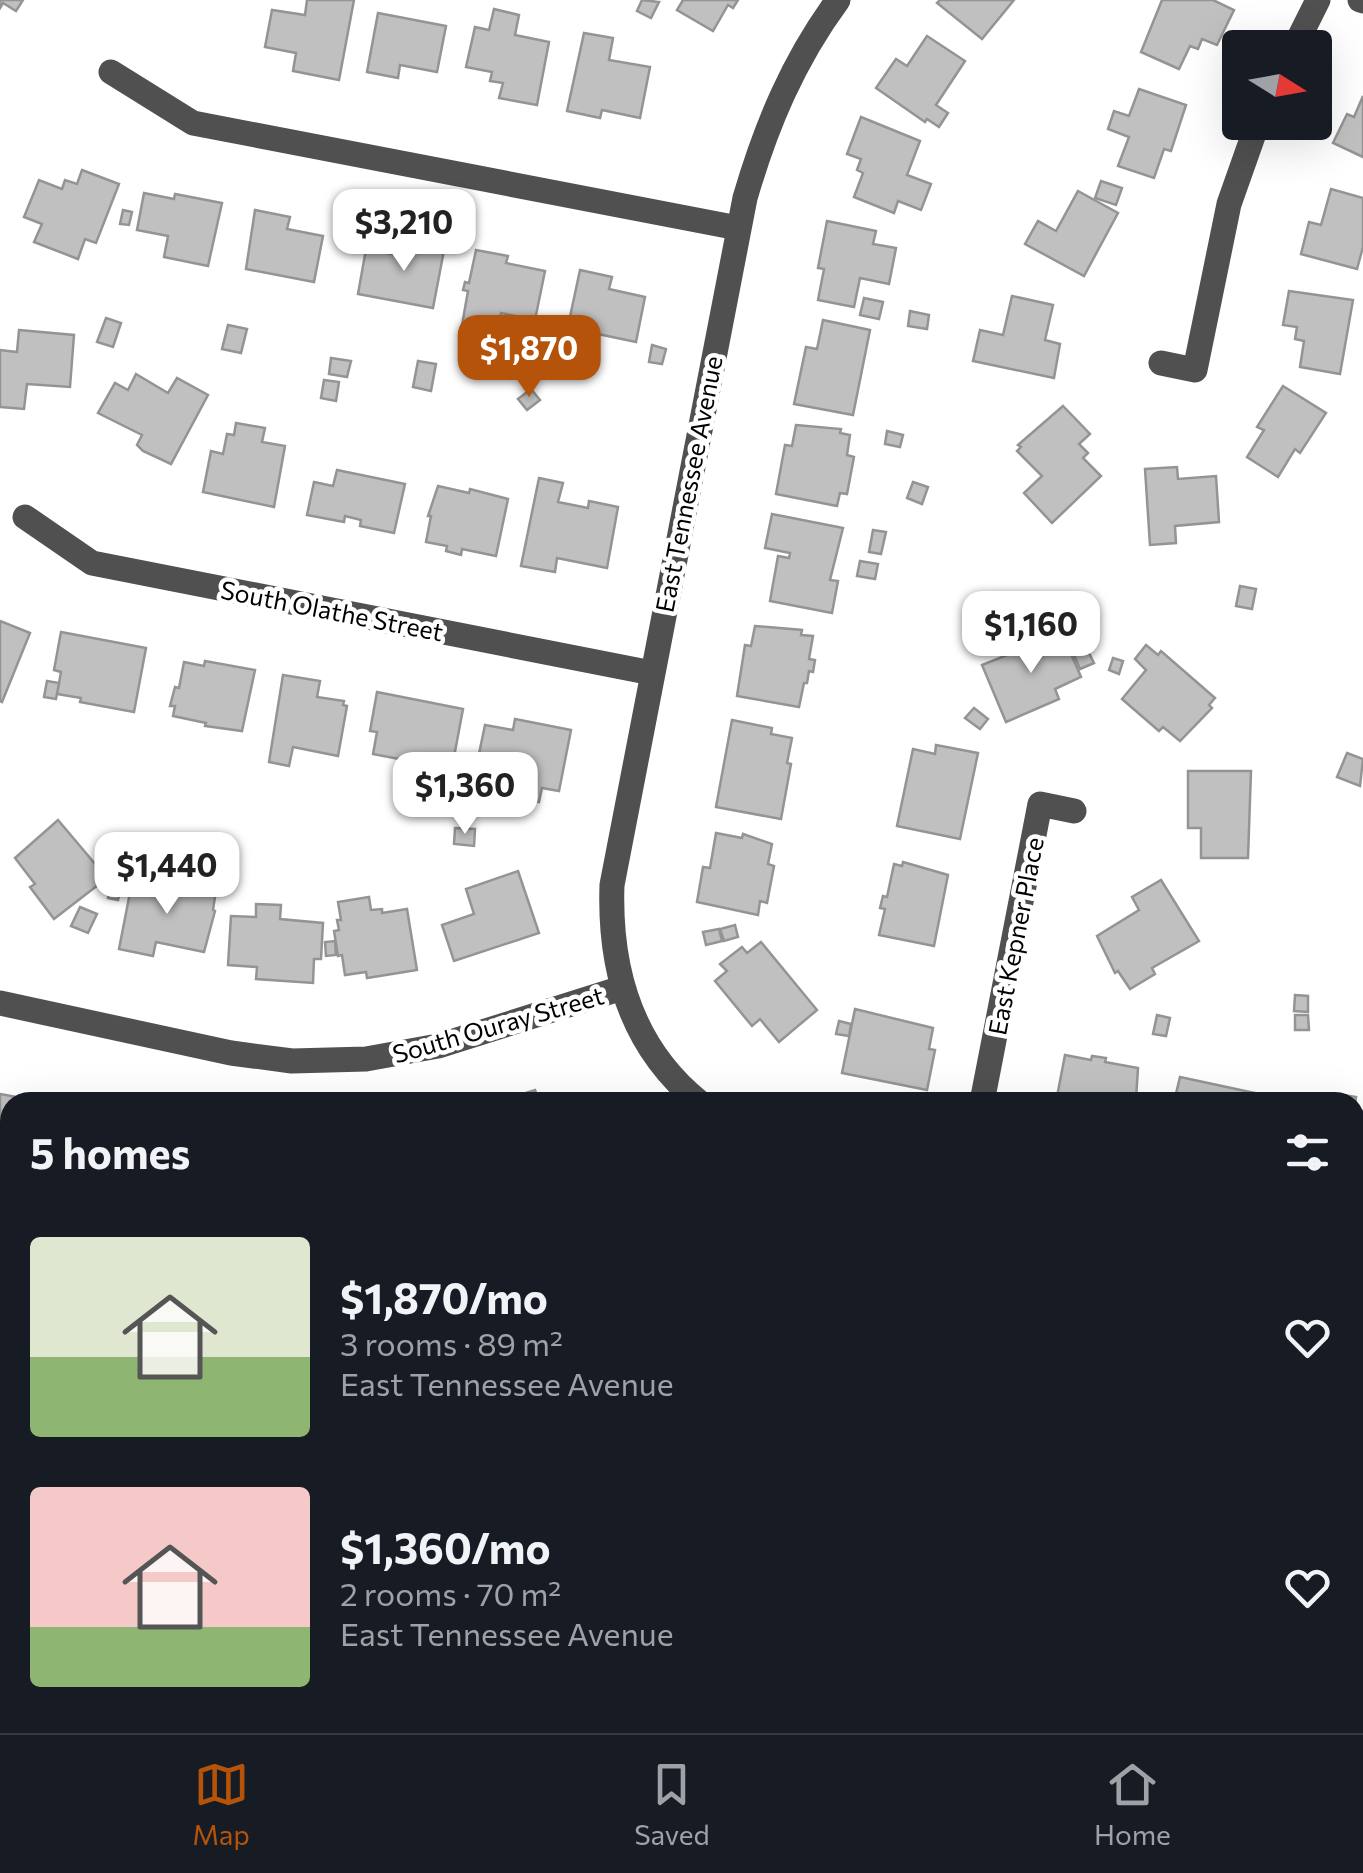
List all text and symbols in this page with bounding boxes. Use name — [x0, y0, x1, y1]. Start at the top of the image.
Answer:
north arrow — [1222, 30, 1332, 140]
map controls — [1222, 30, 1332, 140]
pin: $3,210 — [323, 189, 485, 274]
text: $3,210 — [355, 201, 453, 241]
pin: $1,870 — [448, 315, 610, 400]
text: $1,870 — [480, 327, 578, 367]
street label: East Tennessee Avenue — [648, 353, 728, 615]
street label: South Olathe Street — [218, 574, 446, 646]
pin: $1,160 — [950, 591, 1112, 676]
text: $1,160 — [984, 603, 1078, 643]
pin: $1,360 — [384, 752, 546, 837]
text: $1,360 — [415, 764, 515, 804]
pin: $1,440 — [86, 832, 248, 917]
street label: East Kepner Place — [981, 834, 1049, 1038]
text: $1,440 — [116, 844, 218, 884]
street label: South Ouray Street — [389, 980, 607, 1068]
icon: filters — [1280, 1125, 1335, 1180]
text: 5 homes — [30, 1126, 190, 1178]
text: $1,870/mo — [340, 1271, 548, 1323]
icon: home — [110, 1277, 230, 1397]
icon: heart — [1280, 1310, 1335, 1365]
text: 3 rooms · 89 m² — [340, 1323, 563, 1363]
text: East Tennessee Avenue — [340, 1363, 674, 1403]
text: $1,360/mo — [340, 1521, 550, 1573]
icon: home — [110, 1527, 230, 1647]
icon: heart — [1280, 1560, 1335, 1615]
text: 2 rooms · 70 m² — [340, 1573, 561, 1613]
text: East Tennessee Avenue — [340, 1613, 674, 1653]
tab: Map — [192, 1757, 250, 1851]
tab: Saved — [634, 1757, 710, 1851]
tab: Home — [1094, 1757, 1171, 1851]

